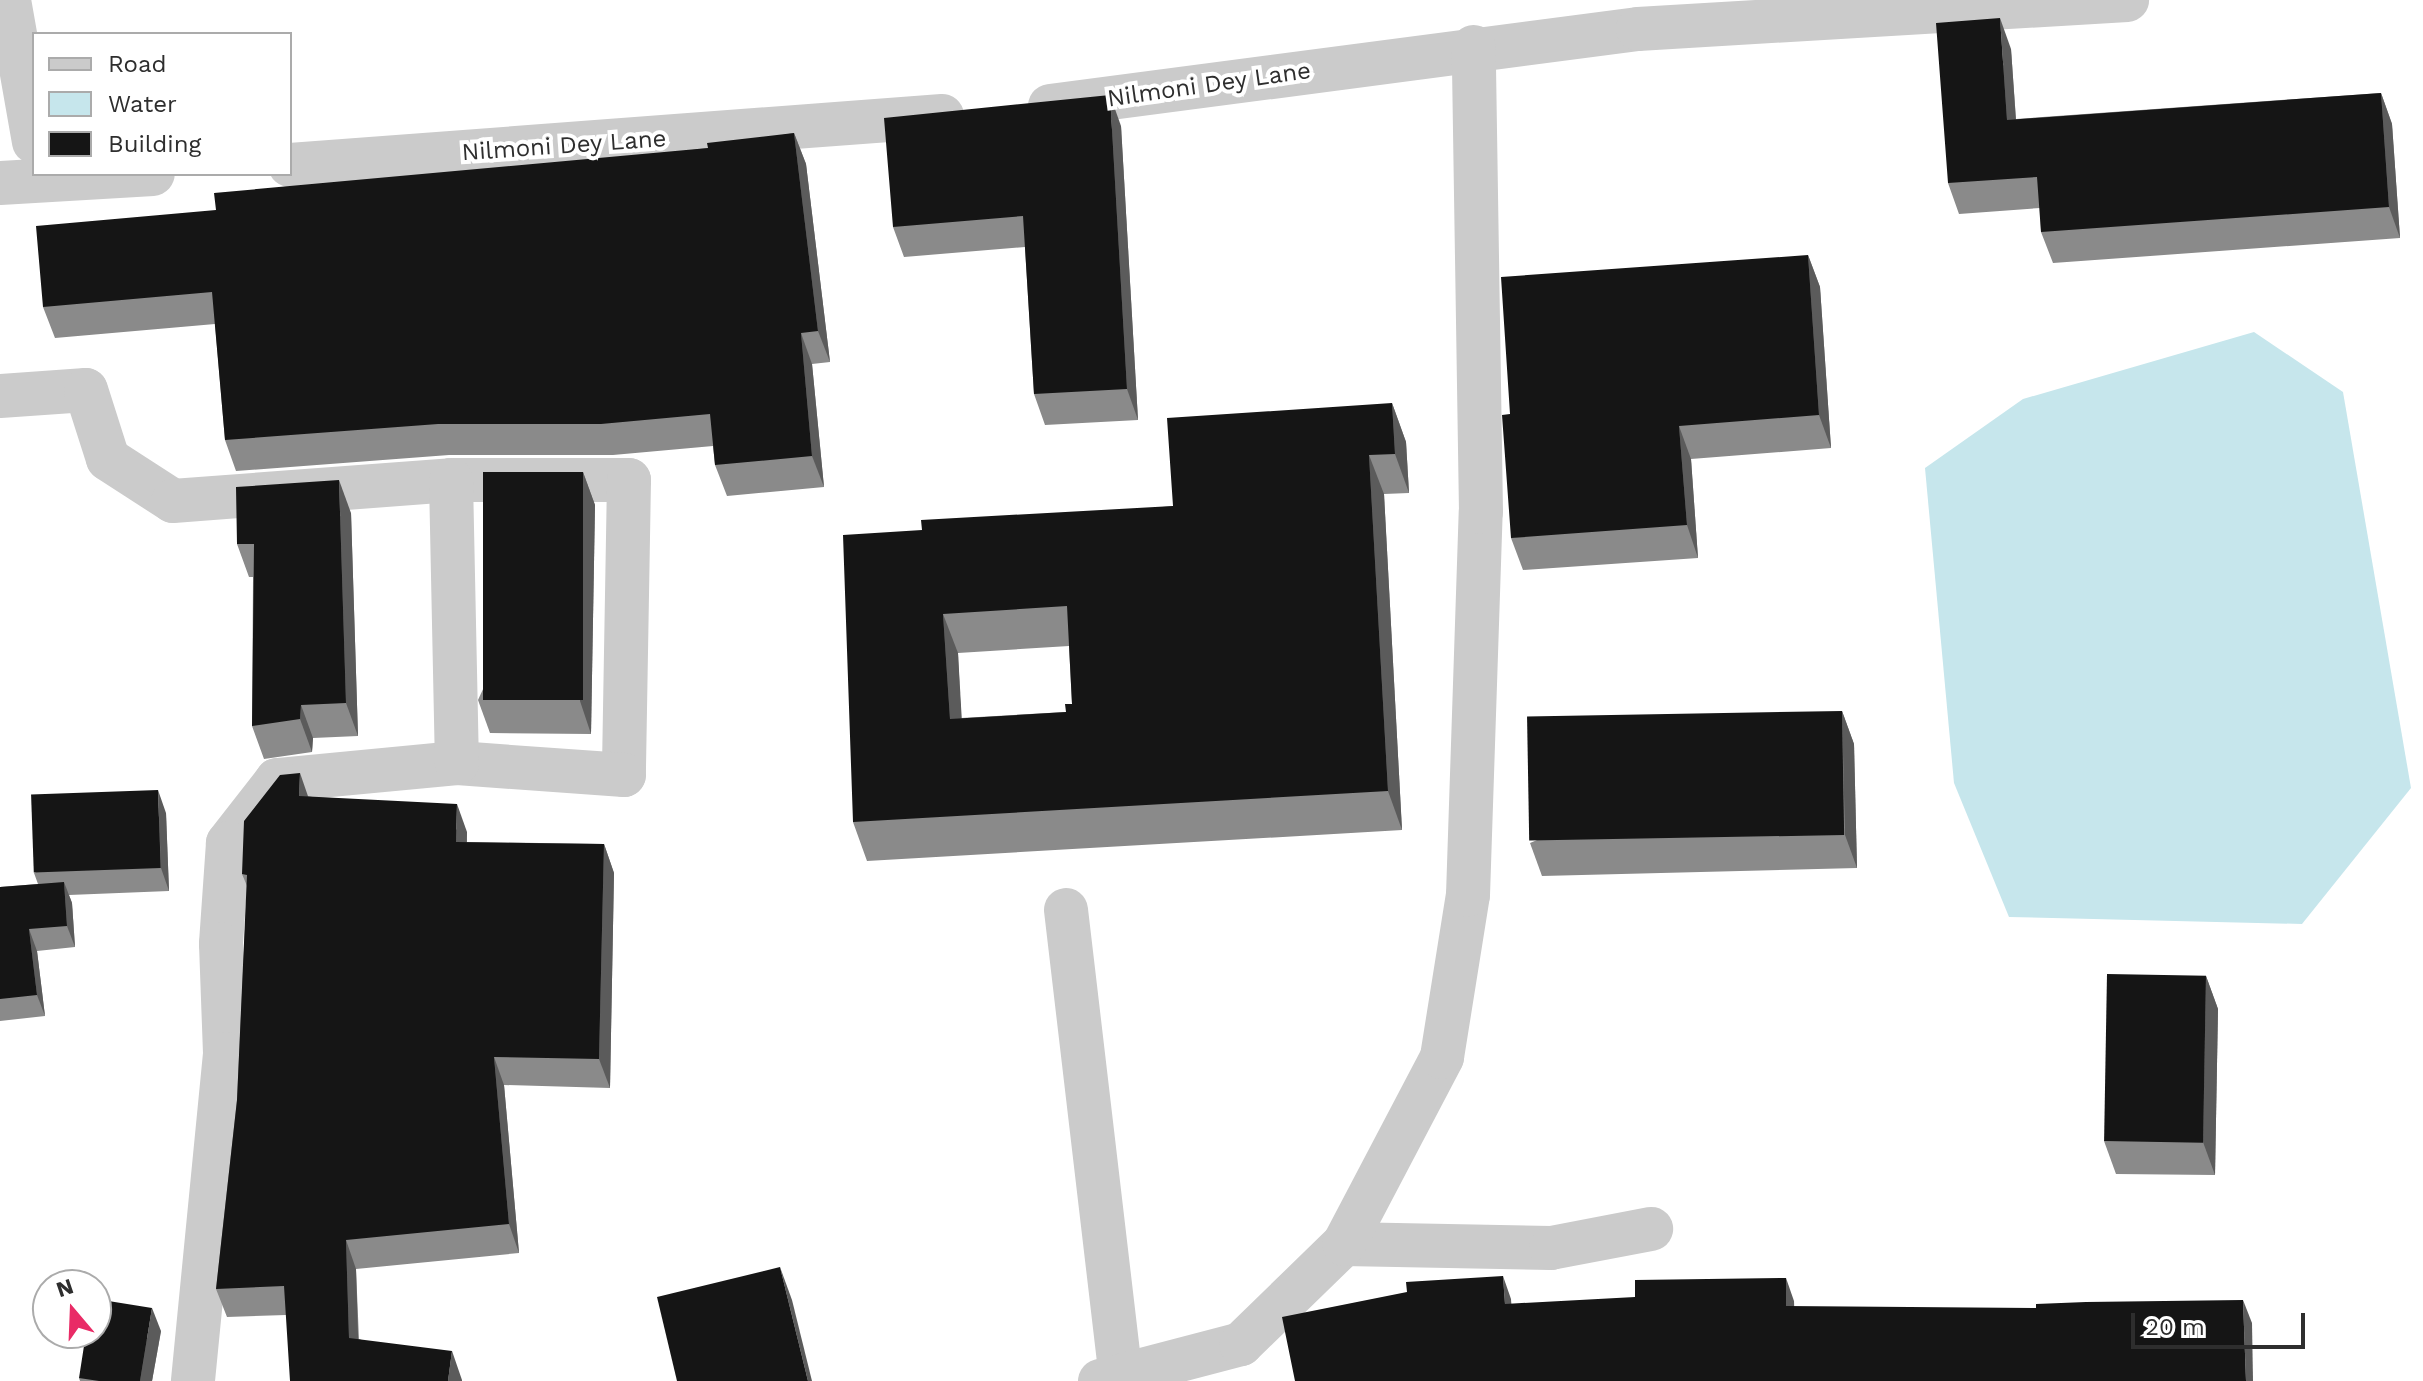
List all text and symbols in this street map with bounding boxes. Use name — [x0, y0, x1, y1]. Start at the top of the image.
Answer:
legend — [32, 32, 292, 176]
text: Road — [108, 50, 167, 78]
street label: Nilmoni Dey Lane — [1105, 56, 1313, 114]
text: Water — [108, 90, 177, 118]
street label: Nilmoni Dey Lane — [460, 124, 668, 168]
text: Building — [108, 130, 201, 158]
north arrow — [32, 1269, 112, 1349]
text: N — [53, 1273, 76, 1302]
scale bar — [2135, 1297, 2309, 1347]
text: 20 m — [2145, 1313, 2205, 1341]

